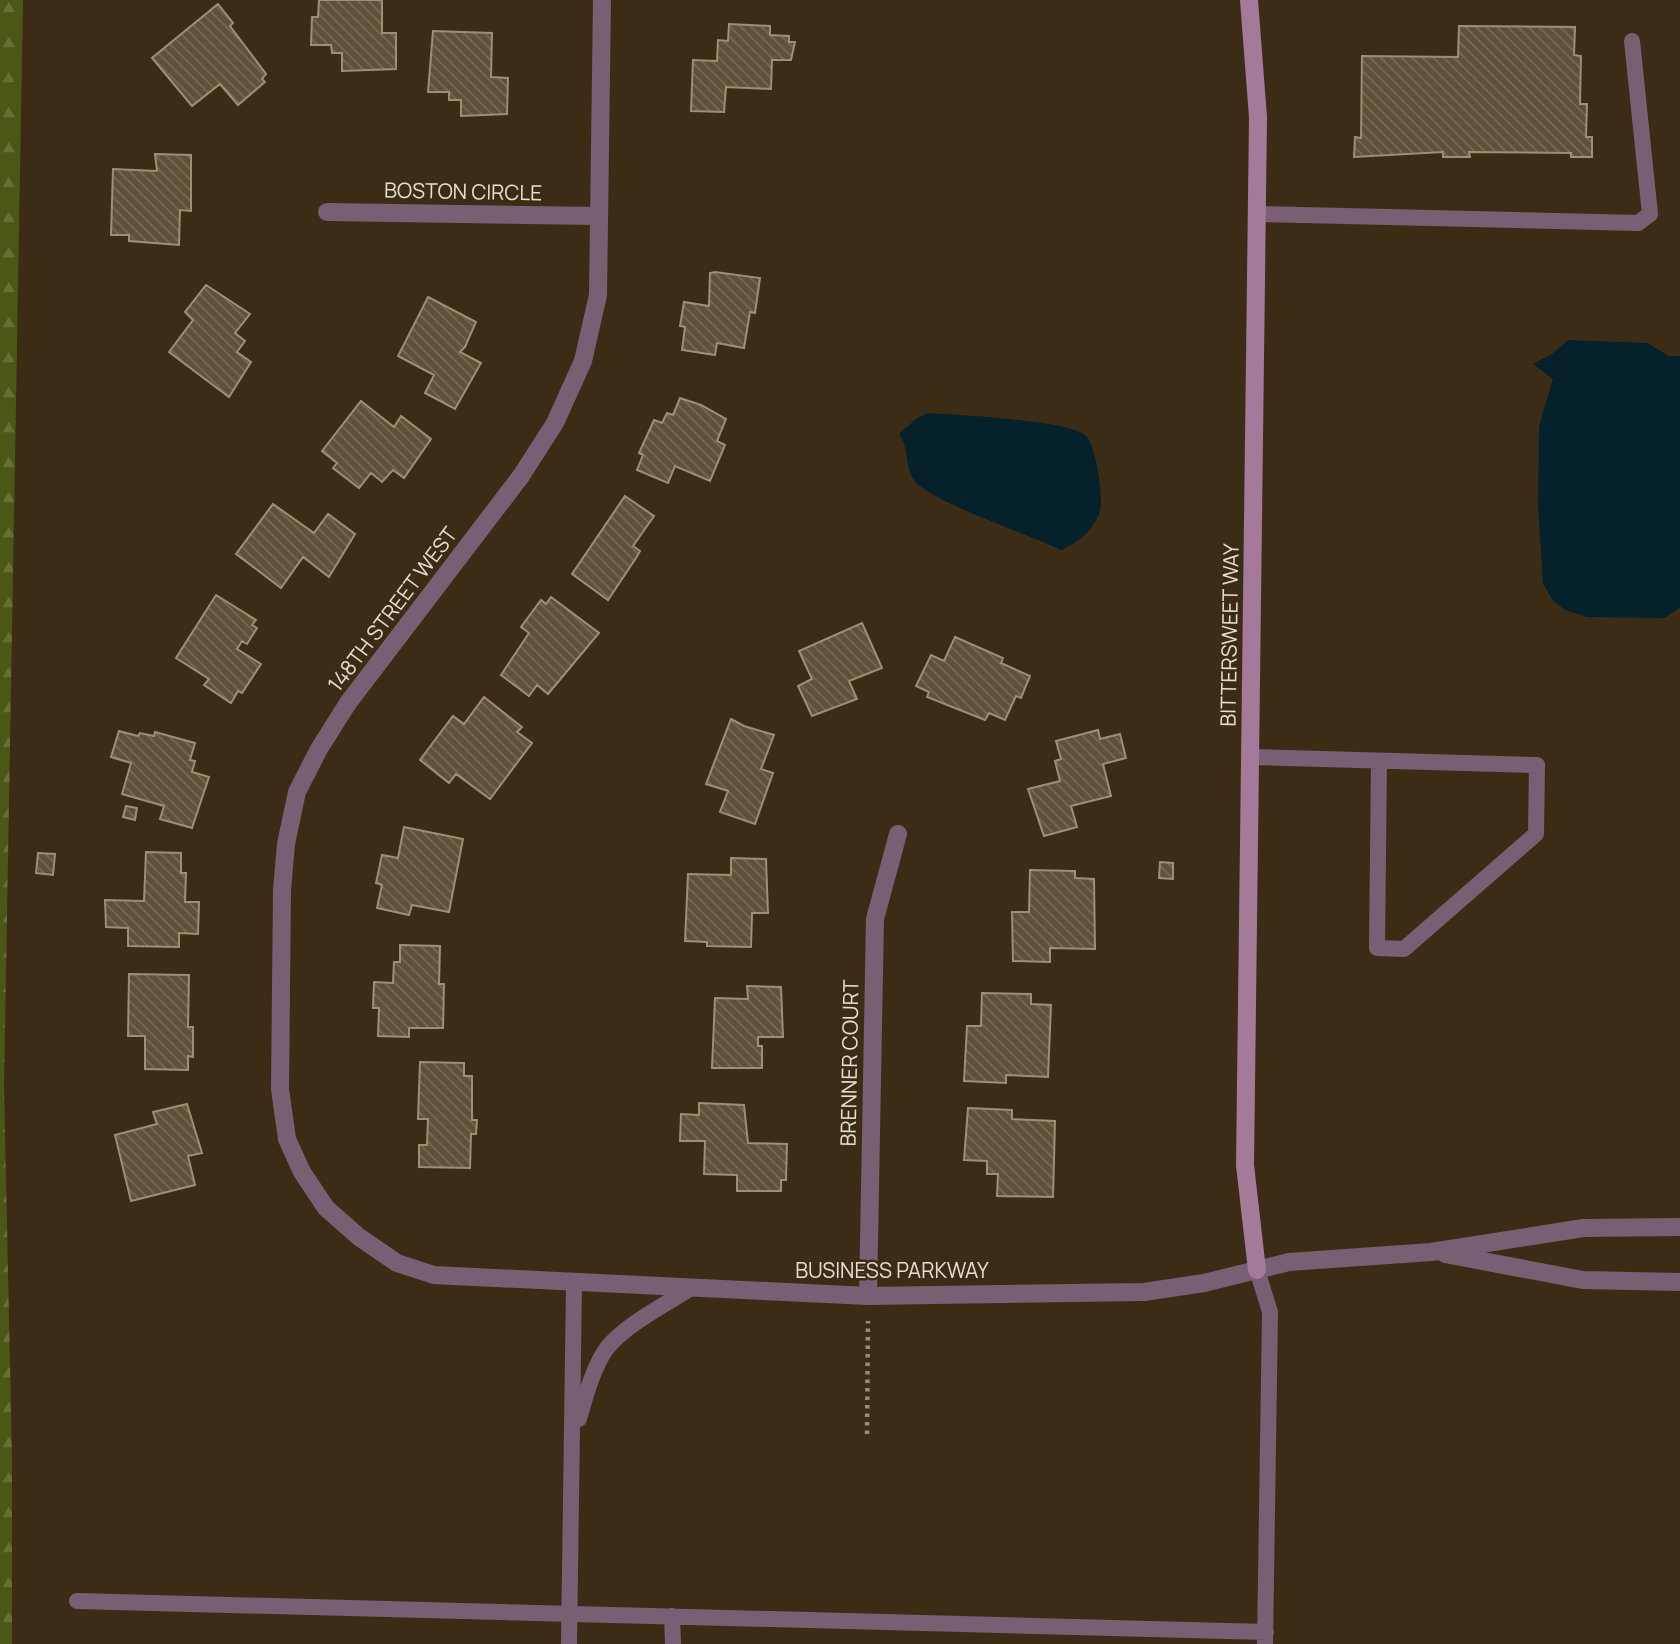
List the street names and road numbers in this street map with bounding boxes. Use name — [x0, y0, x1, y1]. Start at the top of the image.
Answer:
street label: BOSTON CIRCLE — [384, 176, 542, 206]
street label: 148TH STREET WEST — [321, 521, 463, 697]
street label: BITTERSWEET WAY — [1213, 543, 1245, 727]
street label: BRENNER COURT — [834, 979, 864, 1147]
street label: BUSINESS PARKWAY — [795, 1256, 989, 1284]

